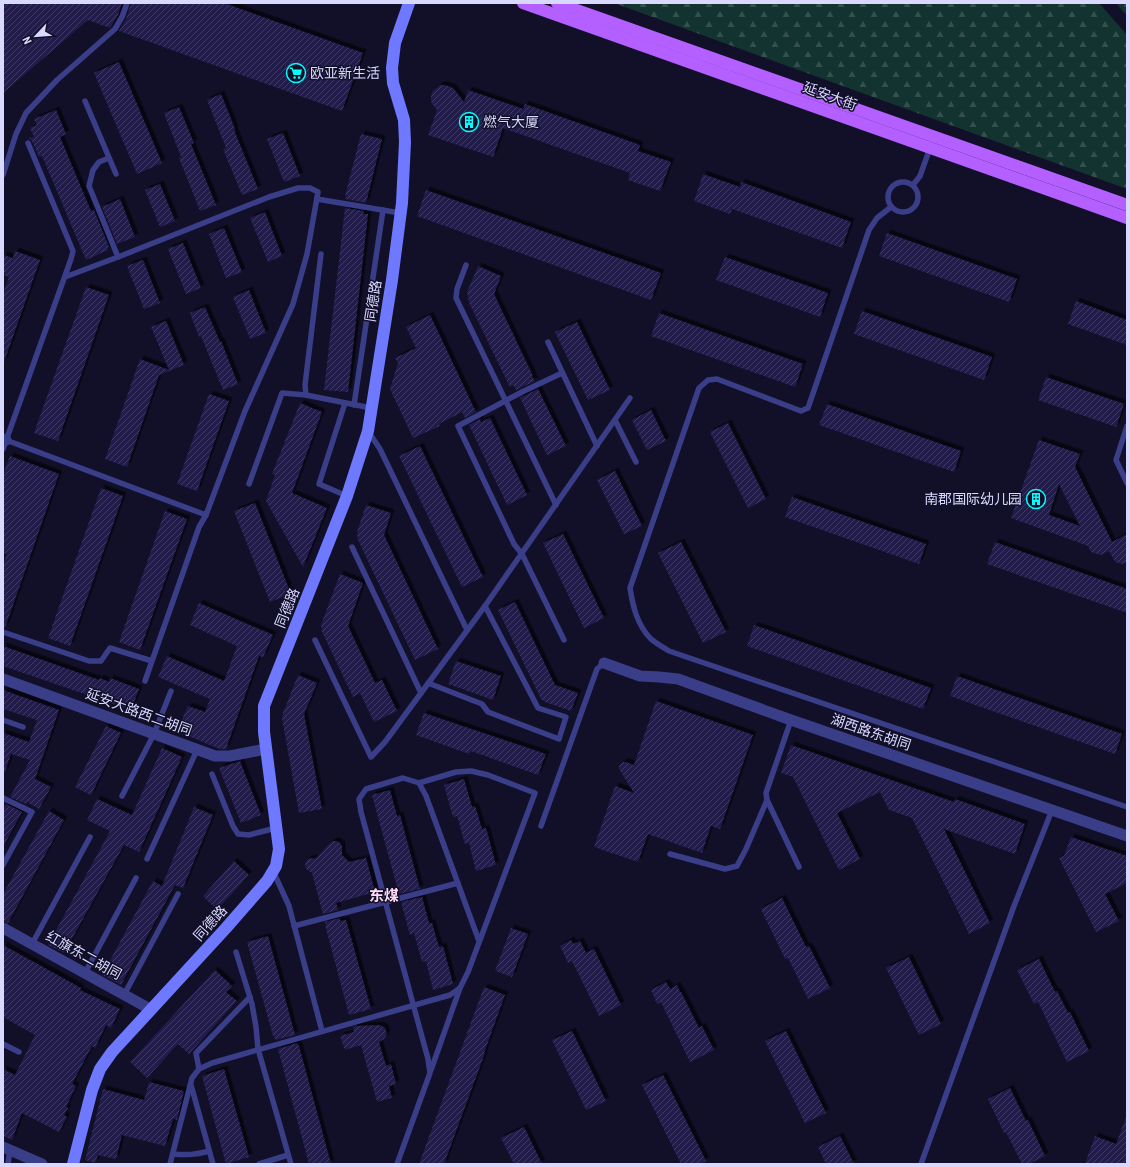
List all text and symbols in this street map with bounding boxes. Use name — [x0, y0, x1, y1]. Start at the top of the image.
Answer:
north arrow — [16, 16, 56, 56]
text: N — [20, 34, 35, 46]
supermarket icon: 欧亚新生活 — [285, 62, 307, 84]
place label: 欧亚新生活 — [310, 65, 380, 81]
street label: 延安大街 — [801, 79, 859, 113]
building icon: 燃气大厦 — [458, 111, 480, 133]
place label: 燃气大厦 — [483, 114, 539, 130]
street label: 同德路 — [362, 279, 384, 323]
building icon: 南郡国际幼儿园 — [1025, 488, 1047, 510]
place label: 南郡国际幼儿园 — [924, 491, 1022, 507]
street label: 同德路 — [272, 586, 302, 630]
street label: 延安大路西二胡同 — [84, 685, 194, 739]
street label: 湖西路东胡同 — [829, 711, 913, 753]
district label: 东煤 — [369, 887, 399, 905]
street label: 同德路 — [190, 902, 230, 944]
street label: 红旗东二胡同 — [43, 928, 125, 982]

